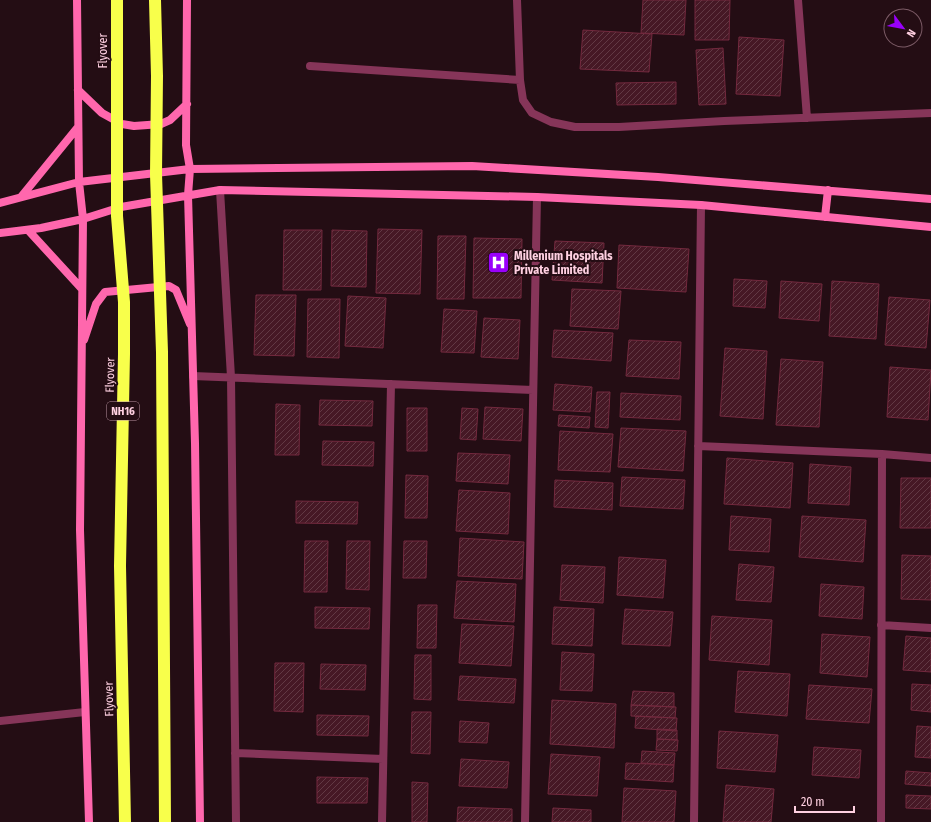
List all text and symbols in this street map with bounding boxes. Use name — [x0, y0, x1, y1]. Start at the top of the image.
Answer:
north arrow — [883, 8, 923, 48]
text: N — [904, 27, 918, 39]
street label: Flyover — [96, 33, 110, 69]
place label: Millenium Hospitals Private Limited — [514, 249, 613, 277]
hospital icon: Millenium Hospitals Private Limited — [486, 250, 512, 276]
street label: Flyover — [103, 356, 117, 393]
road number: NH16 — [107, 402, 139, 420]
street label: Flyover — [102, 680, 116, 717]
scale bar — [795, 788, 854, 814]
text: 20 m — [801, 795, 825, 809]

